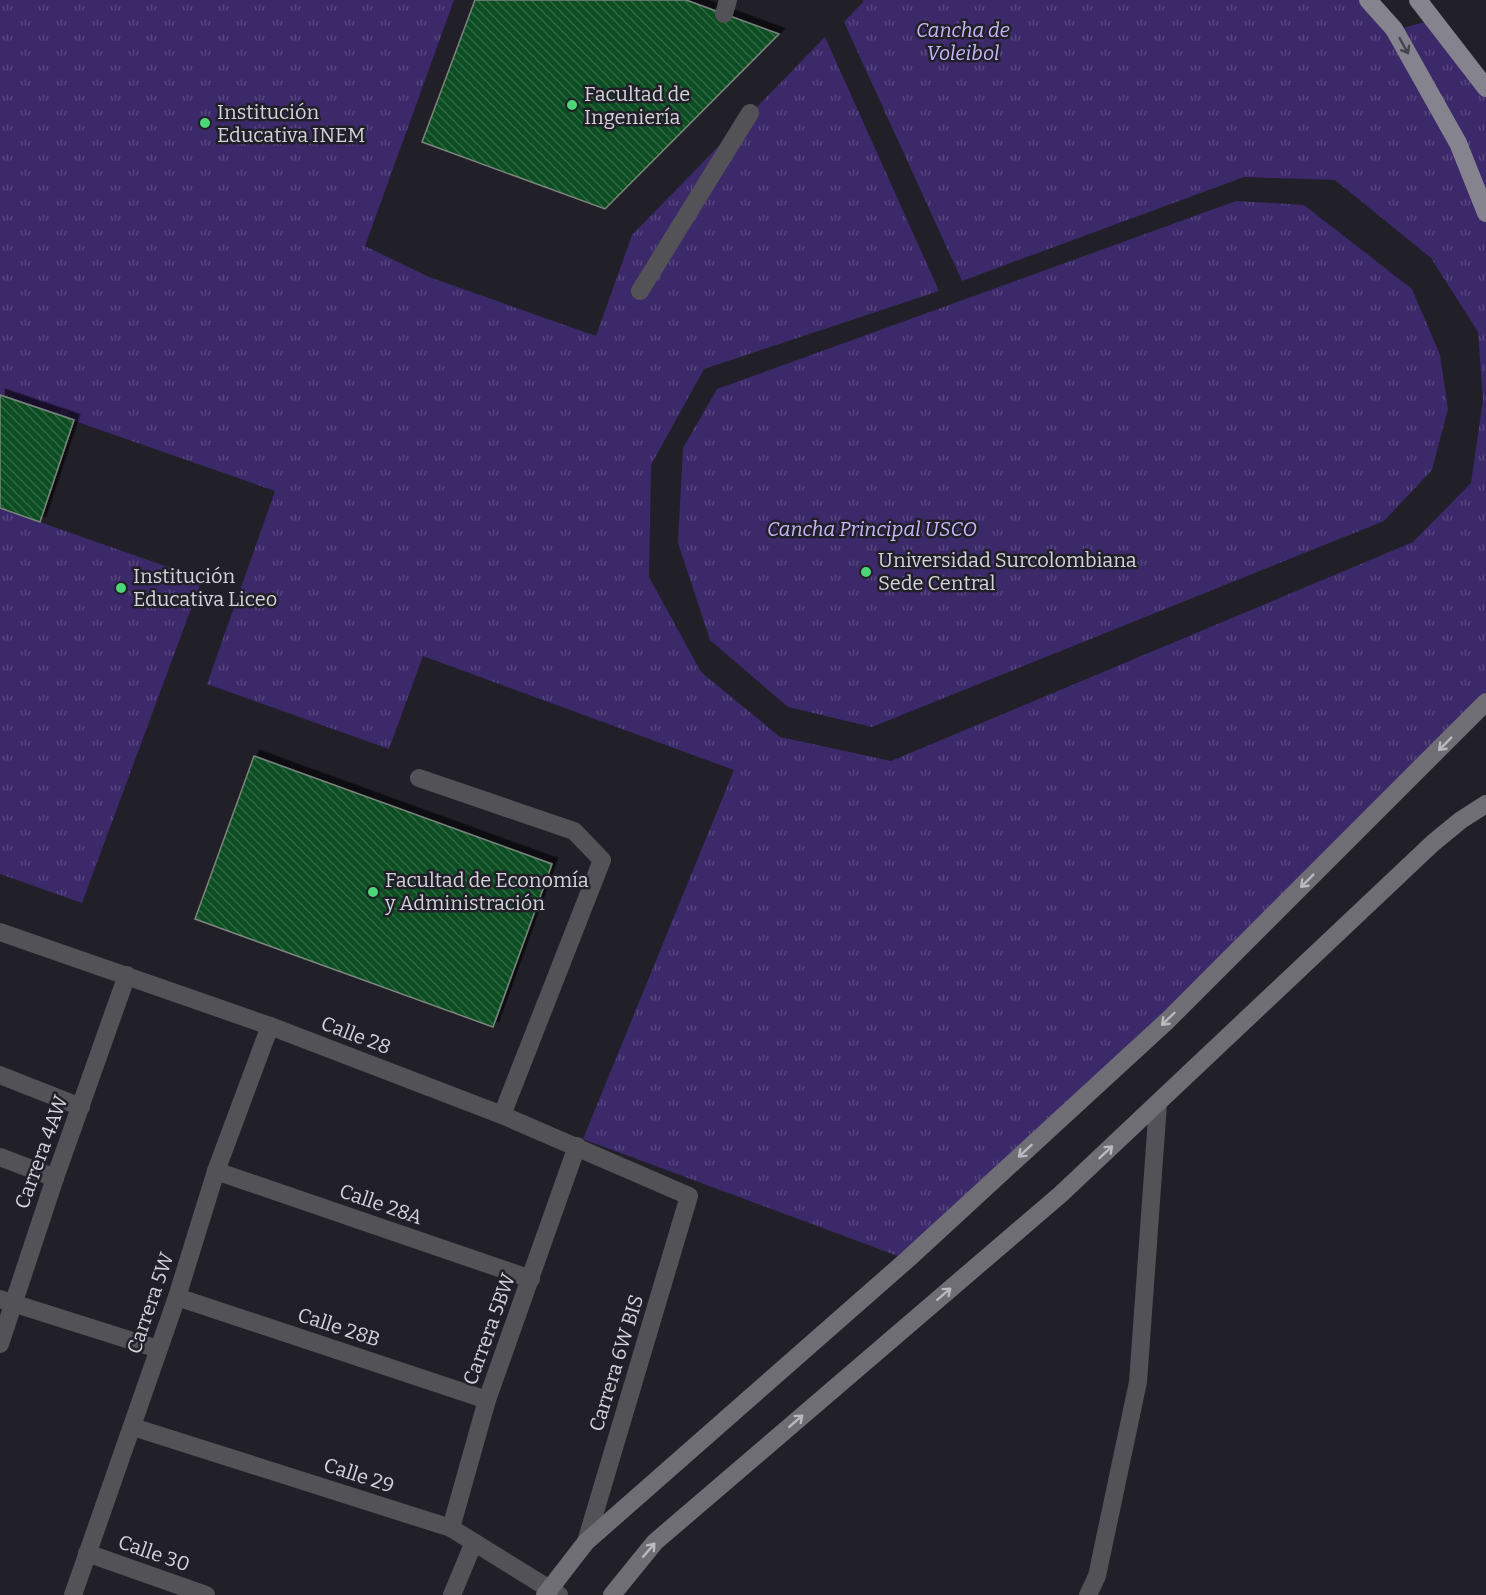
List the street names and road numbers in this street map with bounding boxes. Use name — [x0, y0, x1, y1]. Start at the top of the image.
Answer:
street label: Calle 28 — [318, 1011, 394, 1059]
street label: Carrera 4AW — [9, 1091, 73, 1212]
street label: Calle 28A — [336, 1179, 426, 1230]
street label: Carrera 5W — [121, 1249, 179, 1357]
street label: Carrera 5BW — [458, 1269, 520, 1388]
street label: Carrera 6W BIS — [584, 1292, 648, 1434]
street label: Calle 28B — [295, 1302, 383, 1352]
street label: Calle 29 — [321, 1452, 397, 1498]
street label: Calle 30 — [115, 1530, 193, 1576]

